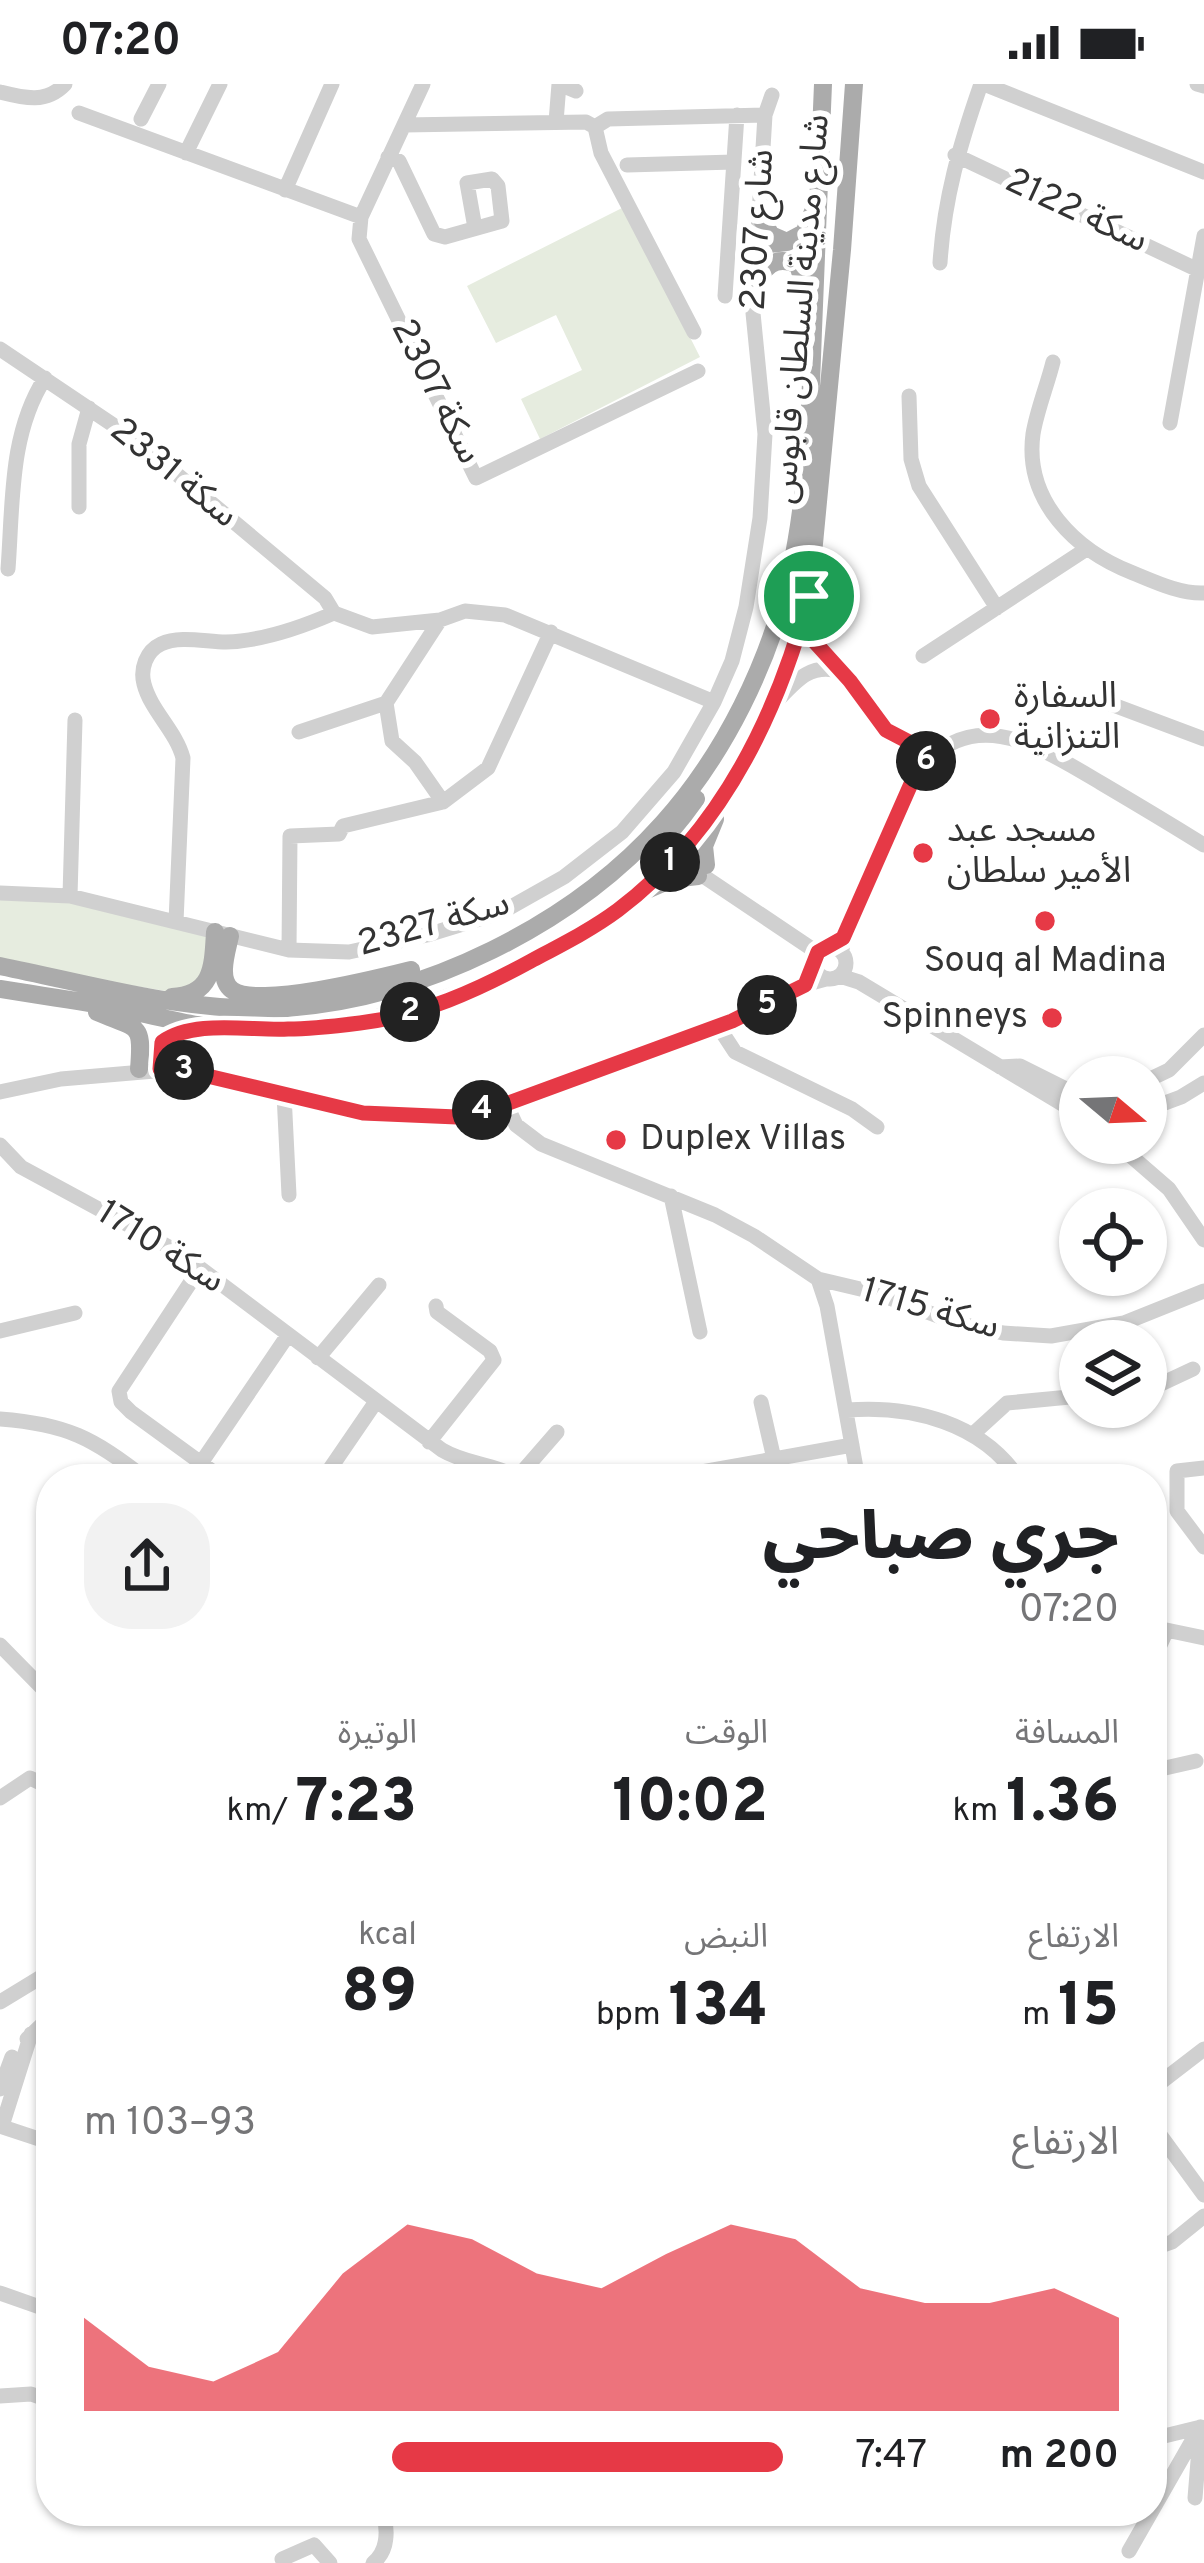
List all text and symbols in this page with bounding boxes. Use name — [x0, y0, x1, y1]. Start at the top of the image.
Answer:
text: 07:20 — [60, 14, 181, 71]
street label: شارع مدينة السلطان قابوس — [762, 112, 842, 506]
street label: 2307 شارع — [732, 148, 786, 312]
street label: سكة 2122 — [997, 159, 1155, 265]
street label: سكة 2307 — [379, 312, 491, 472]
street label: سكة 2331 — [100, 409, 246, 539]
pin — [758, 545, 860, 647]
icon: arrive — [776, 563, 842, 629]
place label: السفارة التنزانية — [1014, 675, 1120, 762]
marker: السفارة التنزانية — [977, 706, 1003, 732]
pin: 6 — [896, 731, 956, 791]
text: 6 — [916, 740, 936, 782]
place label: مسجد عبد الأمير سلطان — [947, 809, 1131, 896]
pin: 1 — [640, 832, 700, 892]
marker: مسجد عبد الأمير سلطان — [910, 840, 936, 866]
text: 1 — [663, 841, 677, 883]
street label: سكة 2327 — [353, 881, 515, 969]
marker: Souq al Madina — [1032, 908, 1058, 934]
place label: Souq al Madina — [924, 939, 1166, 985]
pin: 5 — [737, 975, 797, 1035]
pin: 2 — [380, 982, 440, 1042]
text: 5 — [757, 984, 777, 1026]
text: 2 — [400, 991, 420, 1033]
place label: Spinneys — [882, 995, 1028, 1041]
marker: Spinneys — [1039, 1005, 1065, 1031]
pin: 3 — [154, 1040, 214, 1100]
text: 3 — [174, 1049, 194, 1091]
north arrow — [1059, 1056, 1167, 1164]
map controls — [1059, 1056, 1167, 1428]
pin: 4 — [452, 1080, 512, 1140]
text: 4 — [471, 1089, 493, 1131]
place label: Duplex Villas — [640, 1117, 846, 1163]
marker: Duplex Villas — [603, 1127, 629, 1153]
button: locate — [1059, 1188, 1167, 1296]
street label: سكة 1710 — [88, 1191, 232, 1305]
street label: سكة 1715 — [856, 1268, 1004, 1352]
button: layers — [1059, 1320, 1167, 1428]
text: جري صباحي — [763, 1500, 1119, 1583]
button: share — [84, 1503, 210, 1629]
text: 07:20 — [1019, 1587, 1119, 1636]
text: الوتيرة — [338, 1714, 417, 1756]
text: الوقت — [685, 1714, 768, 1756]
text: المسافة — [1015, 1714, 1119, 1756]
text: 7:23 — [296, 1767, 417, 1843]
text: 10:02 — [612, 1767, 768, 1843]
text: 1.36 — [1006, 1767, 1119, 1843]
text: /km — [226, 1791, 296, 1833]
text: km — [952, 1791, 1006, 1833]
text: kcal — [358, 1915, 417, 1957]
text: النبض — [684, 1918, 768, 1960]
text: الارتفاع — [1028, 1918, 1119, 1960]
text: 89 — [341, 1957, 417, 2033]
text: 134 — [669, 1971, 768, 2047]
text: 15 — [1058, 1971, 1119, 2047]
text: bpm — [596, 1995, 669, 2037]
text: m — [1022, 1995, 1058, 2037]
text: 93–103 m — [84, 2100, 256, 2149]
text: الارتفاع — [1012, 2120, 1119, 2169]
text: 7:47 — [855, 2433, 927, 2482]
text: 200 m — [1000, 2433, 1119, 2482]

